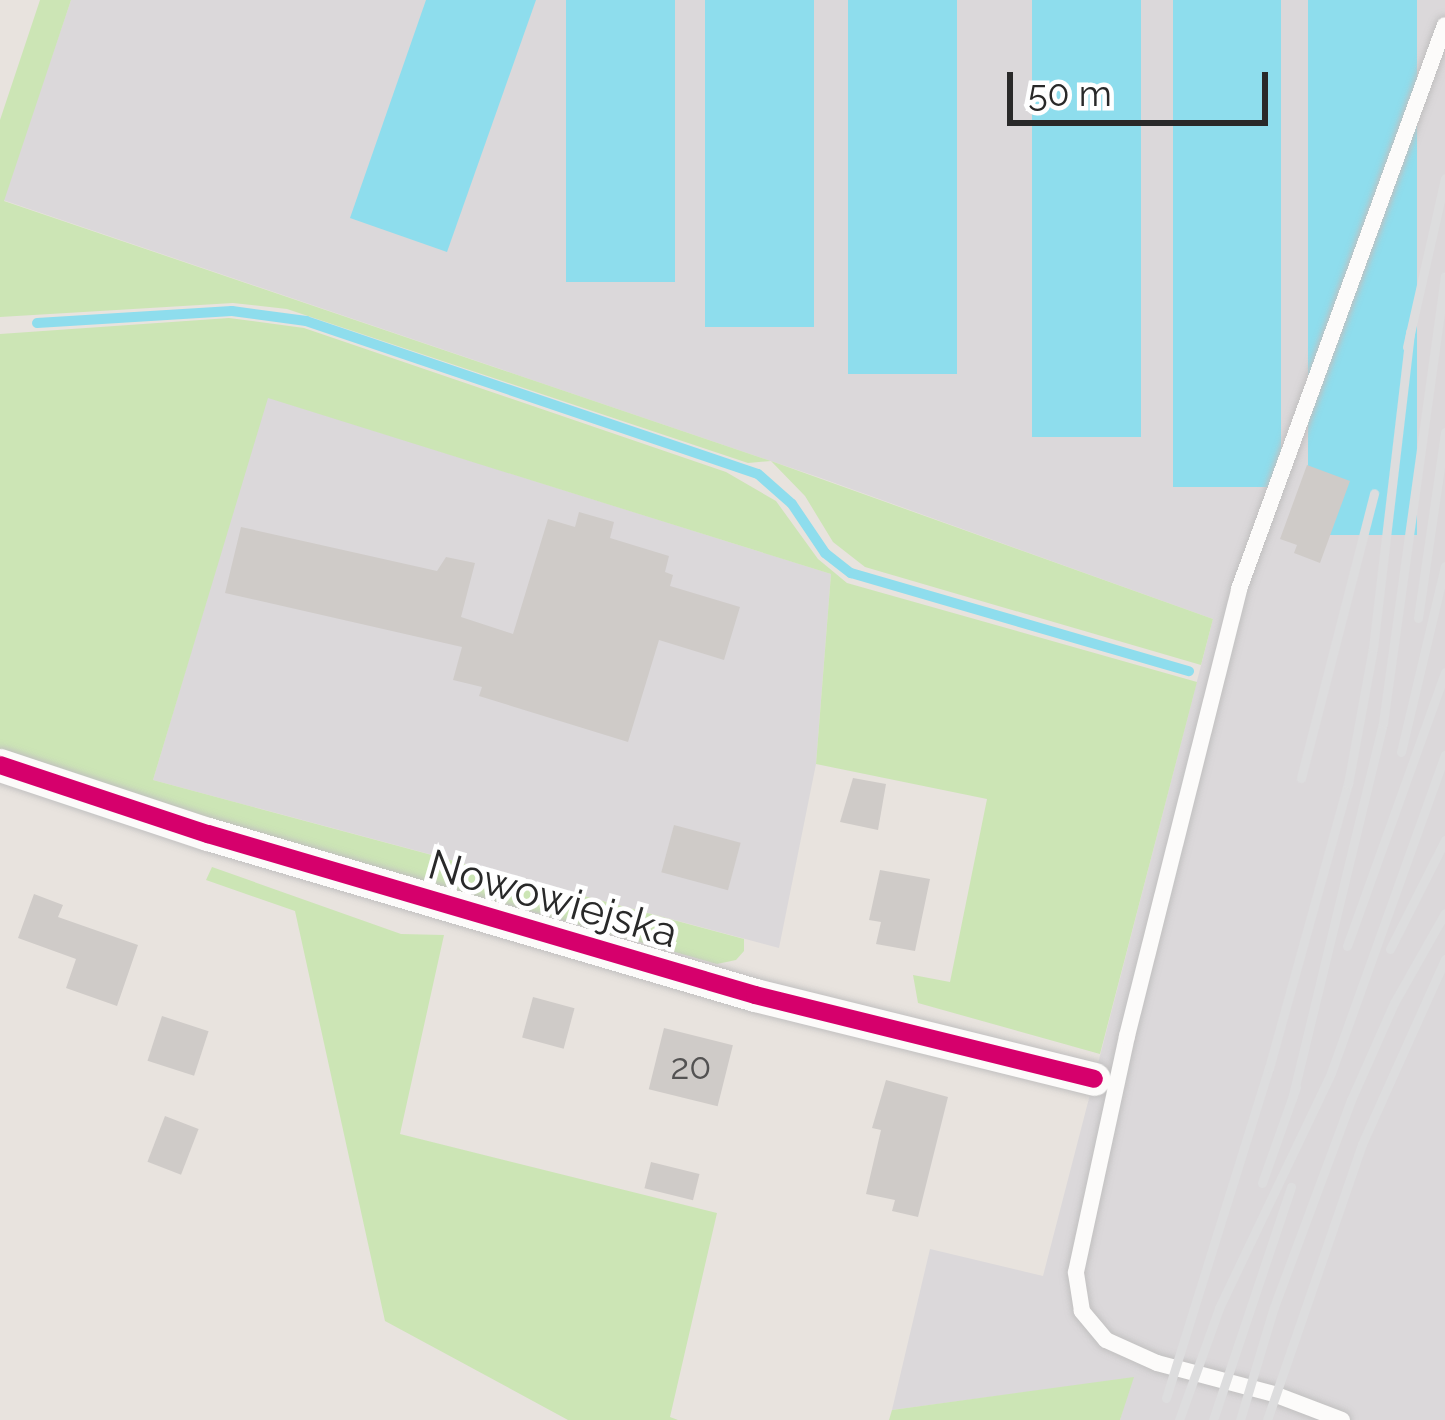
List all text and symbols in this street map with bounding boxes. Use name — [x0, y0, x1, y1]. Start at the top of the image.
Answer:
scale bar — [1013, 48, 1274, 122]
text: 50 m — [1028, 72, 1112, 114]
street label: Nowowiejska — [423, 839, 683, 959]
house number: 20 — [671, 1045, 711, 1089]

